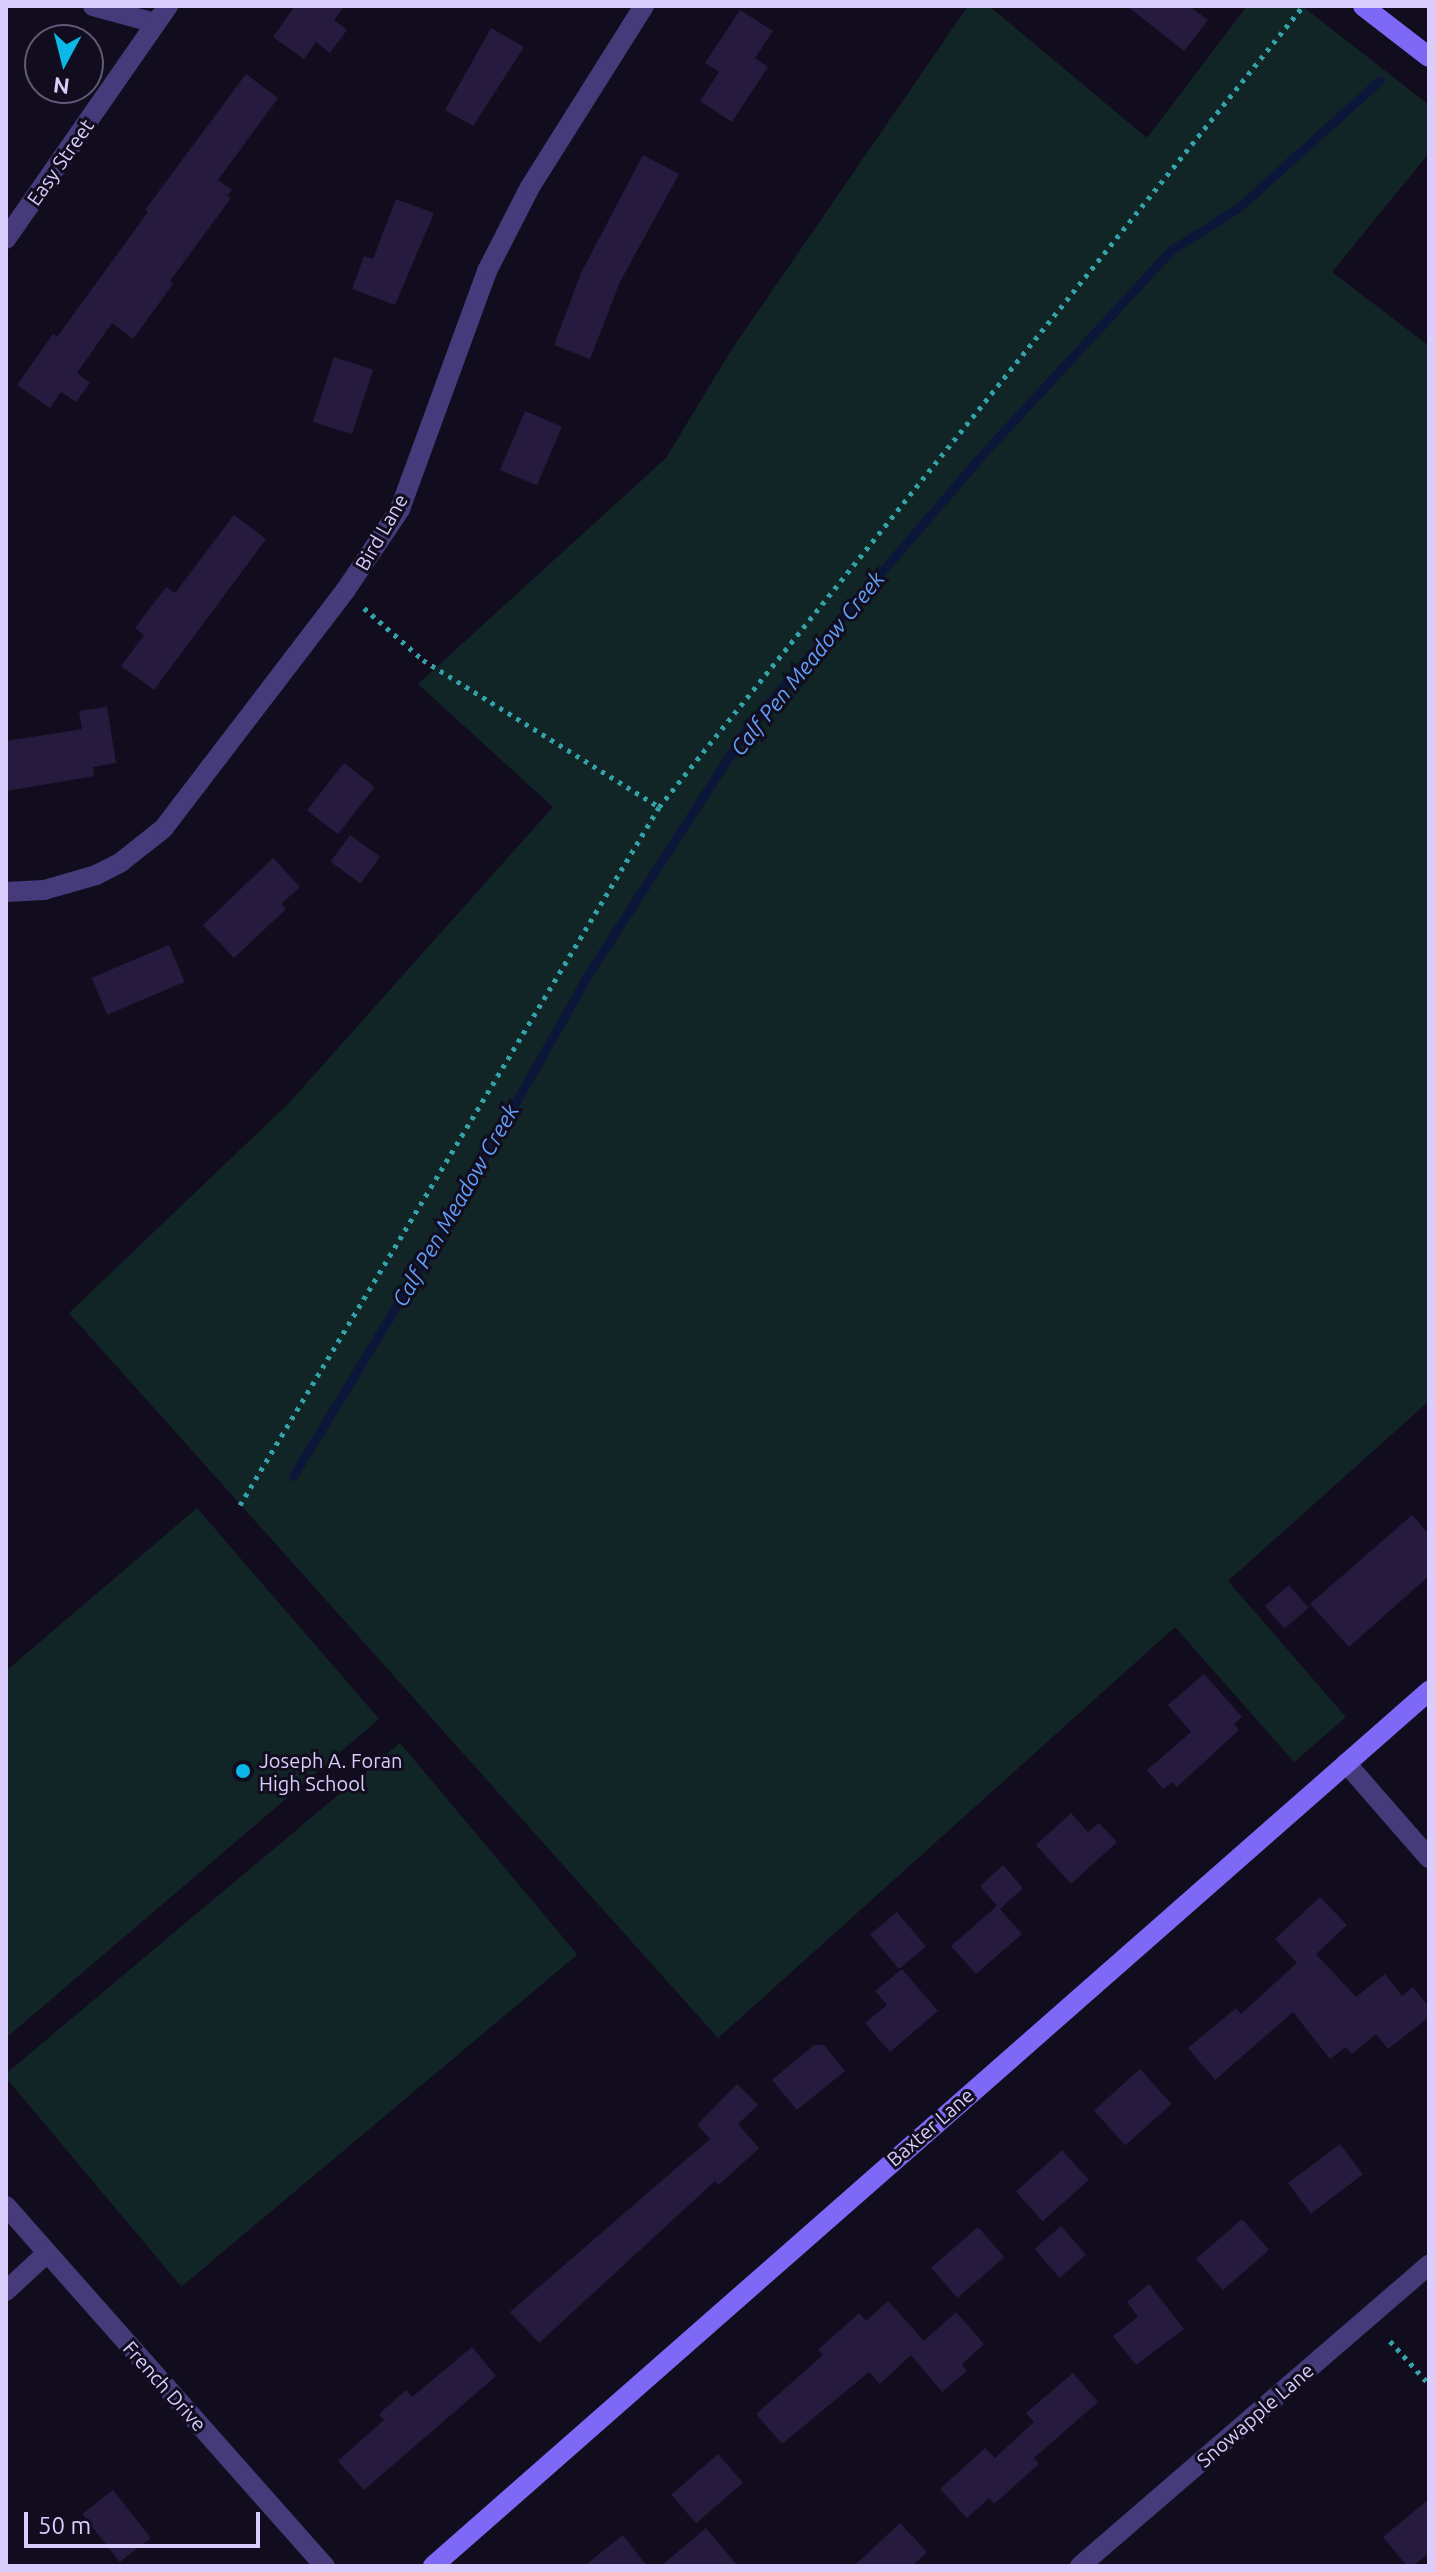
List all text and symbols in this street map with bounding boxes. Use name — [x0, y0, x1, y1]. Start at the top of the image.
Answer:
north arrow — [24, 24, 104, 104]
text: N — [52, 73, 71, 100]
street label: Easy Street — [21, 114, 99, 210]
street label: Bird Lane — [350, 489, 412, 575]
water label: Calf Pen Meadow Creek — [725, 566, 889, 760]
water label: Calf Pen Meadow Creek — [386, 1099, 524, 1311]
place label: Joseph A. Foran High School — [259, 1748, 402, 1795]
marker: Joseph A. Foran High School — [234, 1762, 252, 1780]
street label: Baxter Lane — [882, 2083, 978, 2171]
street label: French Drive — [118, 2336, 212, 2436]
street label: Snowapple Lane — [1192, 2358, 1318, 2472]
scale bar — [28, 2496, 264, 2546]
text: 50 m — [38, 2512, 91, 2539]

